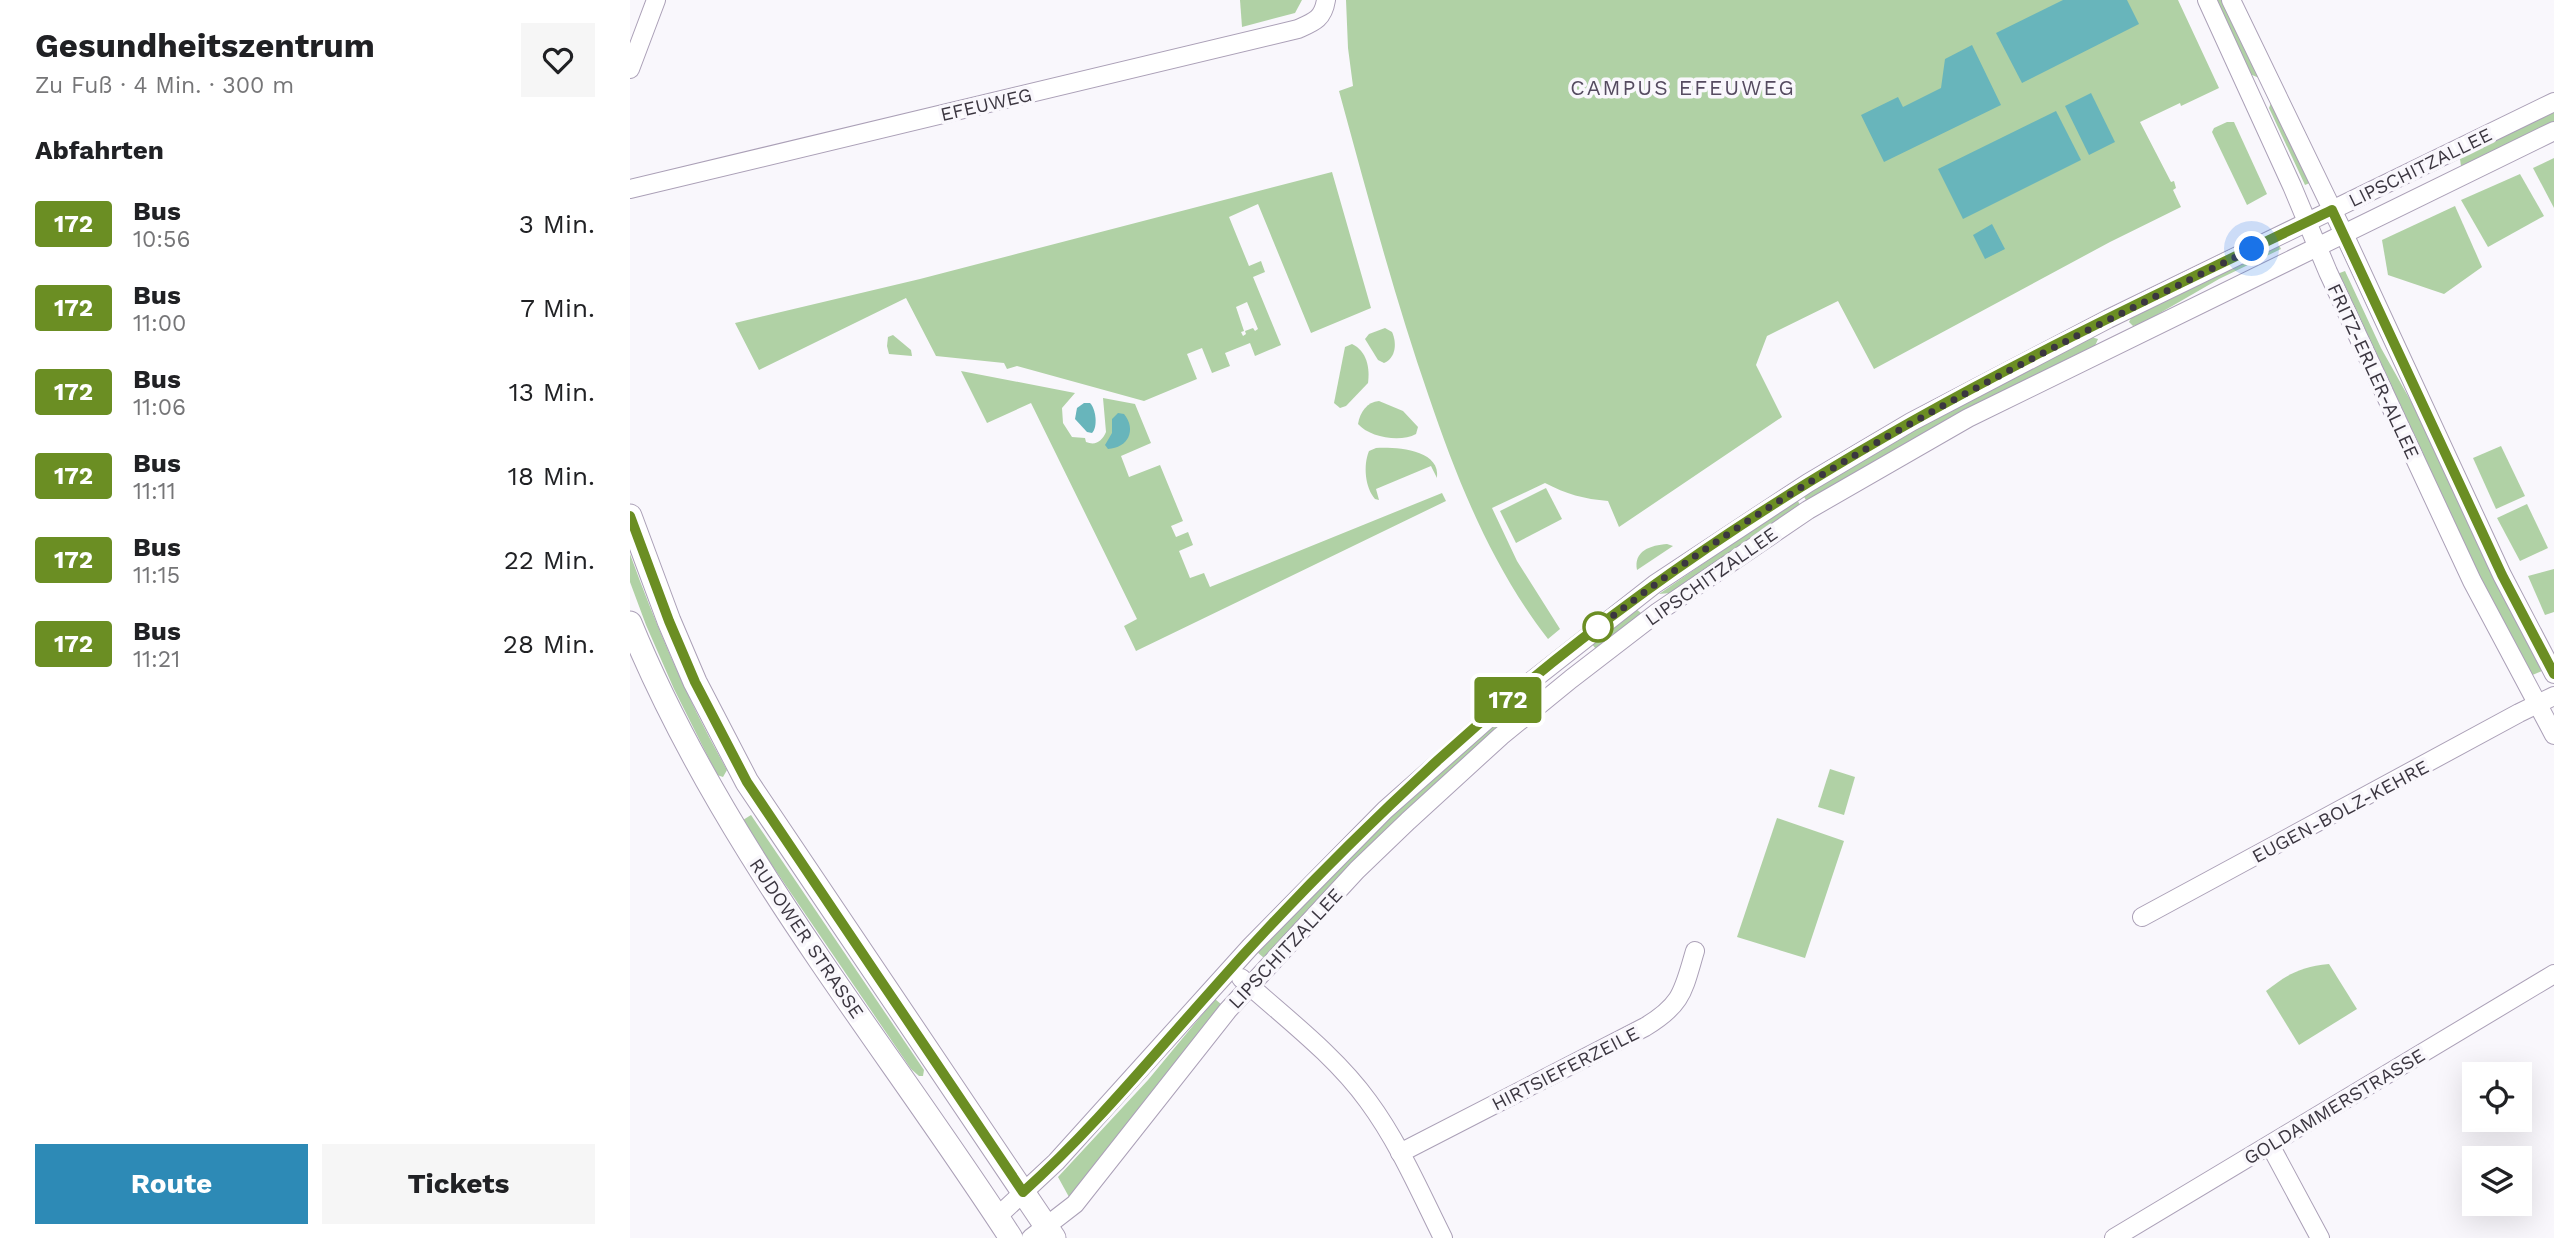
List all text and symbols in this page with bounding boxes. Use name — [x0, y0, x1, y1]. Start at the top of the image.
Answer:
button: heart — [521, 23, 595, 97]
text: Gesundheitszentrum — [35, 26, 375, 65]
text: Zu Fuß · 4 Min. · 300 m — [35, 72, 294, 99]
district label: CAMPUS EFEUWEG — [1570, 75, 1796, 100]
street label: EFEUWEG — [938, 83, 1034, 126]
street label: LIPSCHITZALLEE — [2345, 123, 2496, 212]
text: Abfahrten — [35, 135, 164, 165]
text: Bus — [133, 196, 181, 226]
text: 3 Min. — [519, 209, 595, 239]
text: 172 — [54, 210, 93, 238]
text: 10:56 — [133, 226, 190, 253]
your location — [2234, 231, 2269, 266]
text: Bus — [133, 280, 181, 310]
street label: FRITZ-ERLER-ALLEE — [2323, 280, 2424, 463]
text: 7 Min. — [520, 293, 595, 323]
text: 172 — [54, 294, 93, 322]
text: 11:00 — [133, 310, 186, 337]
text: Bus — [133, 364, 181, 394]
text: 13 Min. — [509, 377, 595, 407]
text: 172 — [54, 378, 93, 406]
text: 11:06 — [133, 394, 186, 421]
text: Bus — [133, 448, 181, 478]
text: 18 Min. — [508, 461, 595, 491]
text: 172 — [54, 462, 93, 490]
text: 11:11 — [133, 478, 176, 505]
street label: LIPSCHITZALLEE — [1641, 522, 1782, 631]
text: Bus — [133, 532, 181, 562]
text: 22 Min. — [504, 545, 595, 575]
text: 172 — [54, 546, 93, 574]
text: 11:15 — [133, 562, 180, 589]
unlabelled marker — [1583, 612, 1613, 642]
text: Bus — [133, 616, 181, 646]
text: 28 Min. — [503, 629, 595, 659]
text: 172 — [54, 630, 93, 658]
text: 11:21 — [133, 646, 180, 673]
line badge: 172 — [1468, 677, 1548, 723]
text: 172 — [1488, 686, 1528, 714]
street label: EUGEN-BOLZ-KEHRE — [2248, 755, 2433, 868]
street label: RUDOWER STRASSE — [745, 854, 869, 1023]
street label: LIPSCHITZALLEE — [1224, 883, 1347, 1013]
street label: HIRTSIEFERZEILE — [1488, 1021, 1643, 1116]
street label: GOLDAMMERSTRASSE — [2240, 1043, 2429, 1170]
map controls — [2462, 1062, 2532, 1216]
button: locate — [2462, 1062, 2532, 1132]
button: Route — [35, 1144, 308, 1224]
button: Tickets — [322, 1144, 595, 1224]
button: layers — [2462, 1146, 2532, 1216]

